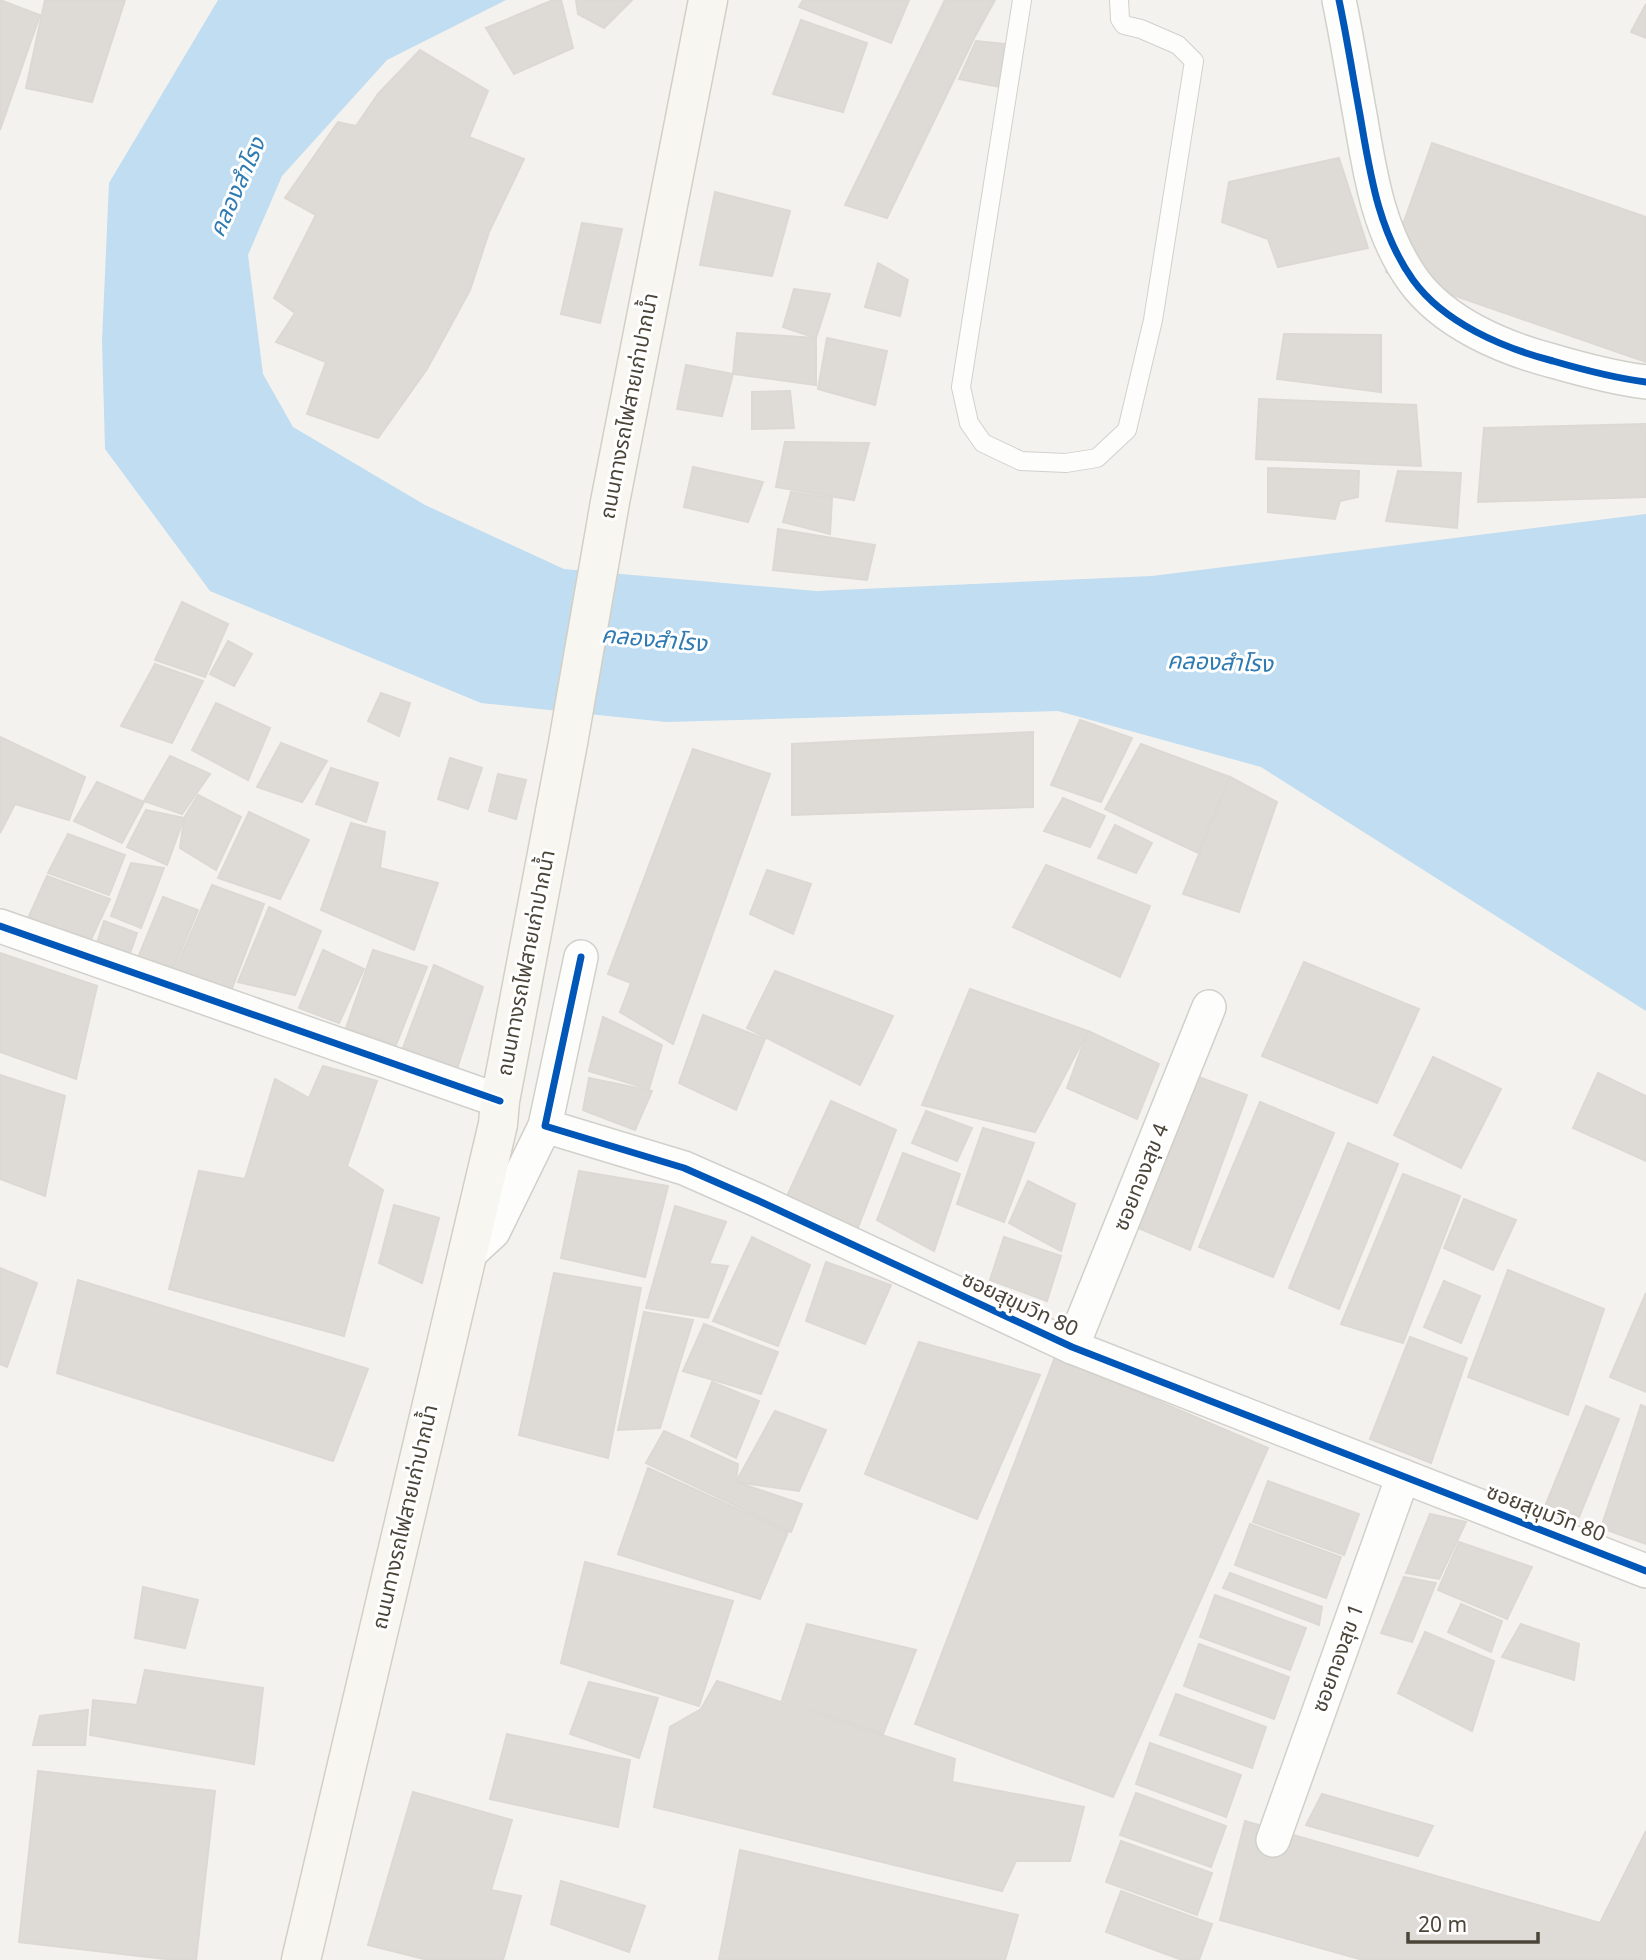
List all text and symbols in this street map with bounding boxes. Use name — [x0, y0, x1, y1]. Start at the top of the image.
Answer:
water label: คลองสำโรง — [200, 130, 273, 241]
street label: ถนนทางรถไฟสายเก่าปากน้ำ — [592, 290, 664, 521]
water label: คลองสำโรง — [600, 617, 710, 659]
water label: คลองสำโรง — [1167, 643, 1275, 679]
street label: ถนนทางรถไฟสายเก่าปากน้ำ — [489, 847, 561, 1078]
street label: ซอยทองสุข 4 — [1106, 1119, 1174, 1234]
street label: ซอยสุขุมวิท 80 — [958, 1264, 1083, 1342]
street label: ถนนทางรถไฟสายเก่าปากน้ำ — [365, 1402, 444, 1632]
street label: ซอยสุขุมวิท 80 — [1483, 1477, 1610, 1548]
street label: ซอยทองสุข 1 — [1305, 1600, 1370, 1716]
scale bar — [1408, 1900, 1538, 1944]
text: 20 m — [1418, 1910, 1467, 1938]

